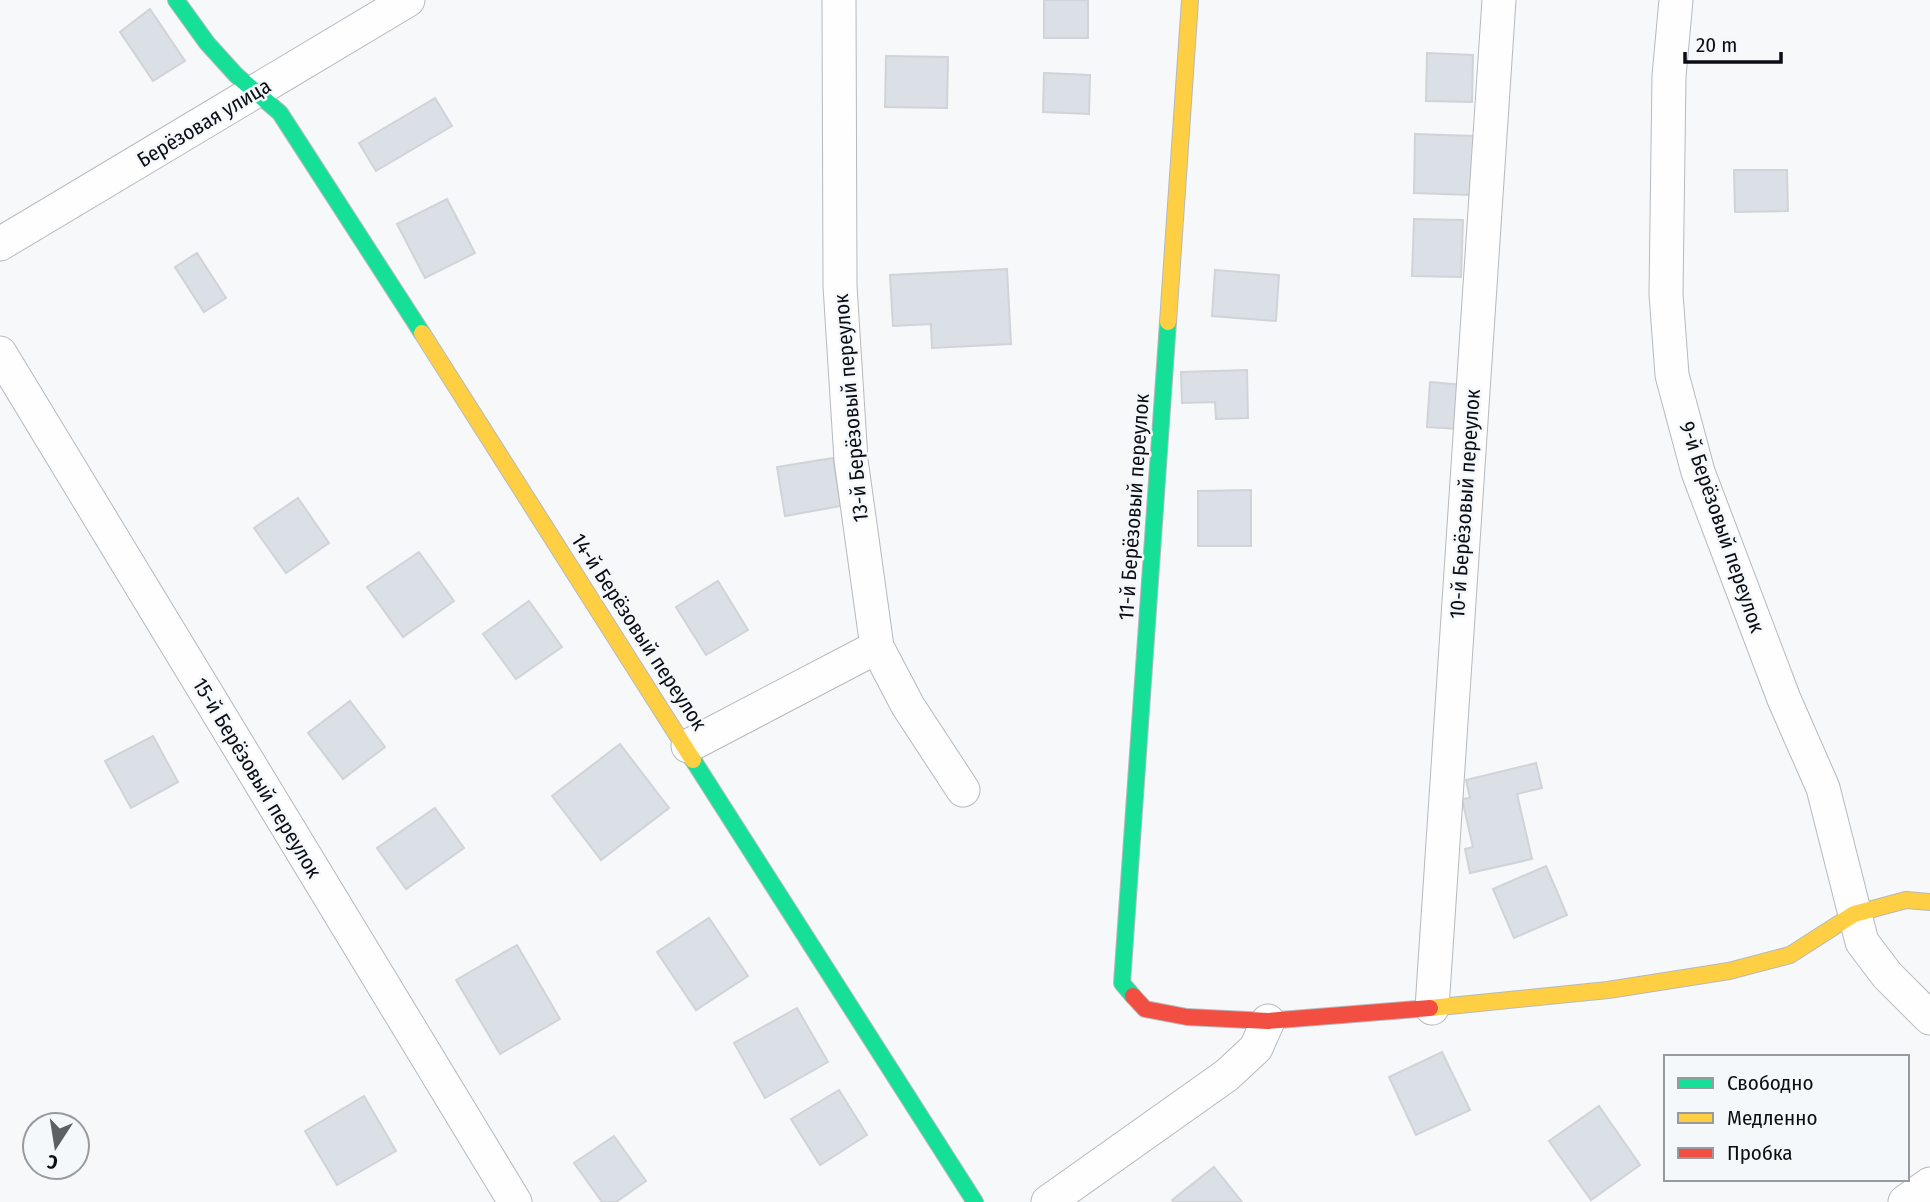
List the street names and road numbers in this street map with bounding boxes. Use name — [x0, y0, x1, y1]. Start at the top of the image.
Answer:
street label: Берёзовая улица — [132, 73, 276, 173]
street label: 13-й Берёзовый переулок — [828, 293, 874, 523]
street label: 10-й Берёзовый переулок — [1444, 388, 1486, 620]
street label: 11-й Берёзовый переулок — [1113, 393, 1155, 621]
street label: 9-й Берёзовый переулок — [1674, 418, 1770, 636]
street label: 14-й Берёзовый переулок — [566, 529, 712, 735]
street label: 15-й Берёзовый переулок — [187, 673, 327, 883]

